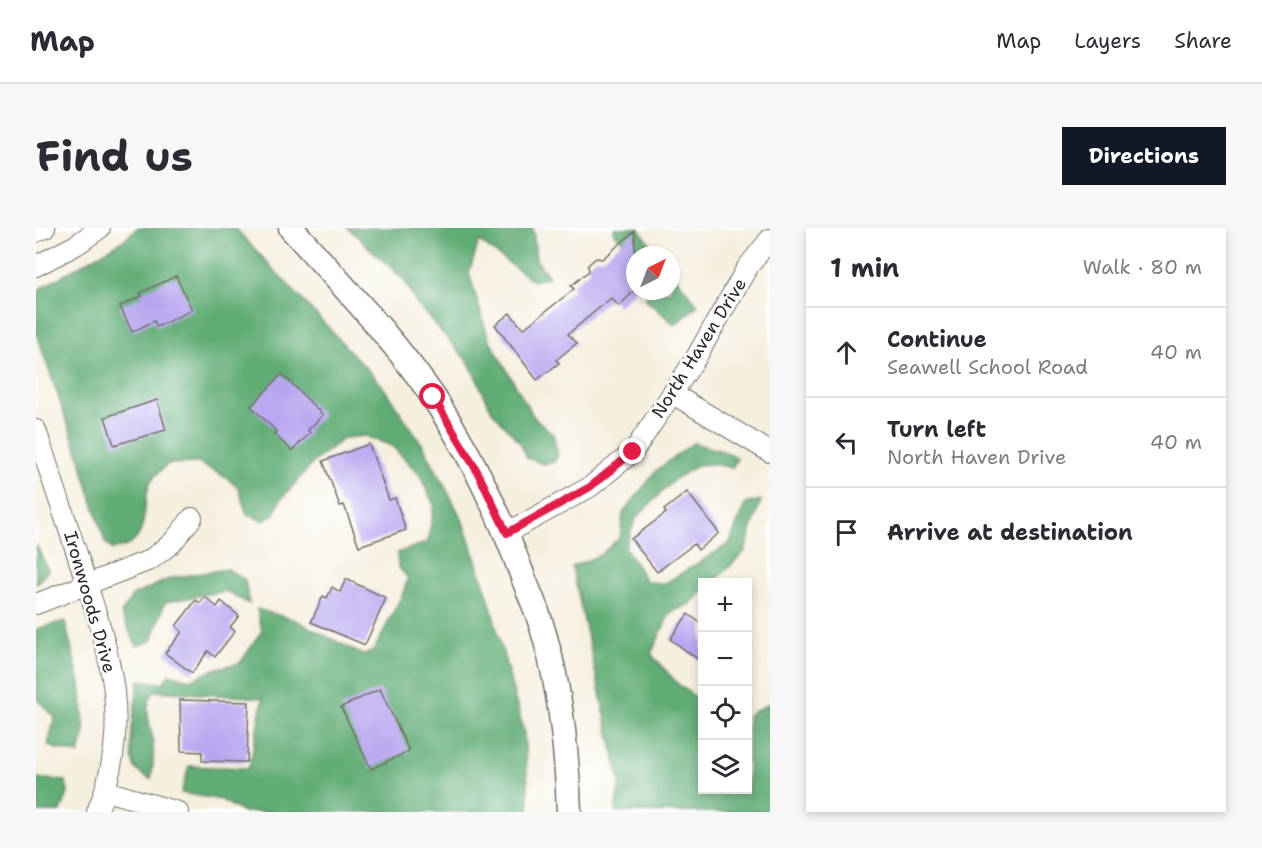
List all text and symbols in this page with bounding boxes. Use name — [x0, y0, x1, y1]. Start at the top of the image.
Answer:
text: Map — [30, 22, 95, 60]
text: Map — [996, 27, 1041, 55]
text: Layers — [1074, 27, 1141, 55]
text: Share — [1174, 27, 1232, 55]
button: Directions — [1062, 127, 1226, 185]
text: Find us — [36, 128, 193, 184]
north arrow — [626, 246, 680, 300]
text: 1 min — [830, 250, 899, 285]
text: Walk · 80 m — [1083, 254, 1202, 280]
street label: North Haven Drive — [646, 273, 752, 423]
text: Continue — [887, 325, 987, 354]
icon: ahead — [830, 336, 863, 369]
text: 40 m — [1150, 339, 1202, 365]
text: Seawell School Road — [887, 354, 1088, 380]
route start — [419, 383, 445, 409]
text: Turn left — [887, 415, 986, 444]
icon: left — [830, 426, 863, 459]
text: 40 m — [1150, 429, 1202, 455]
route end — [619, 438, 645, 464]
text: North Haven Drive — [887, 444, 1066, 470]
icon: arrive — [830, 516, 863, 549]
text: Arrive at destination — [887, 518, 1133, 547]
street label: Ironwoods Drive — [58, 528, 122, 676]
map controls — [698, 578, 752, 794]
button: + — [698, 578, 752, 632]
button: − — [698, 632, 752, 686]
button: locate — [698, 686, 752, 740]
button: layers — [698, 740, 752, 794]

